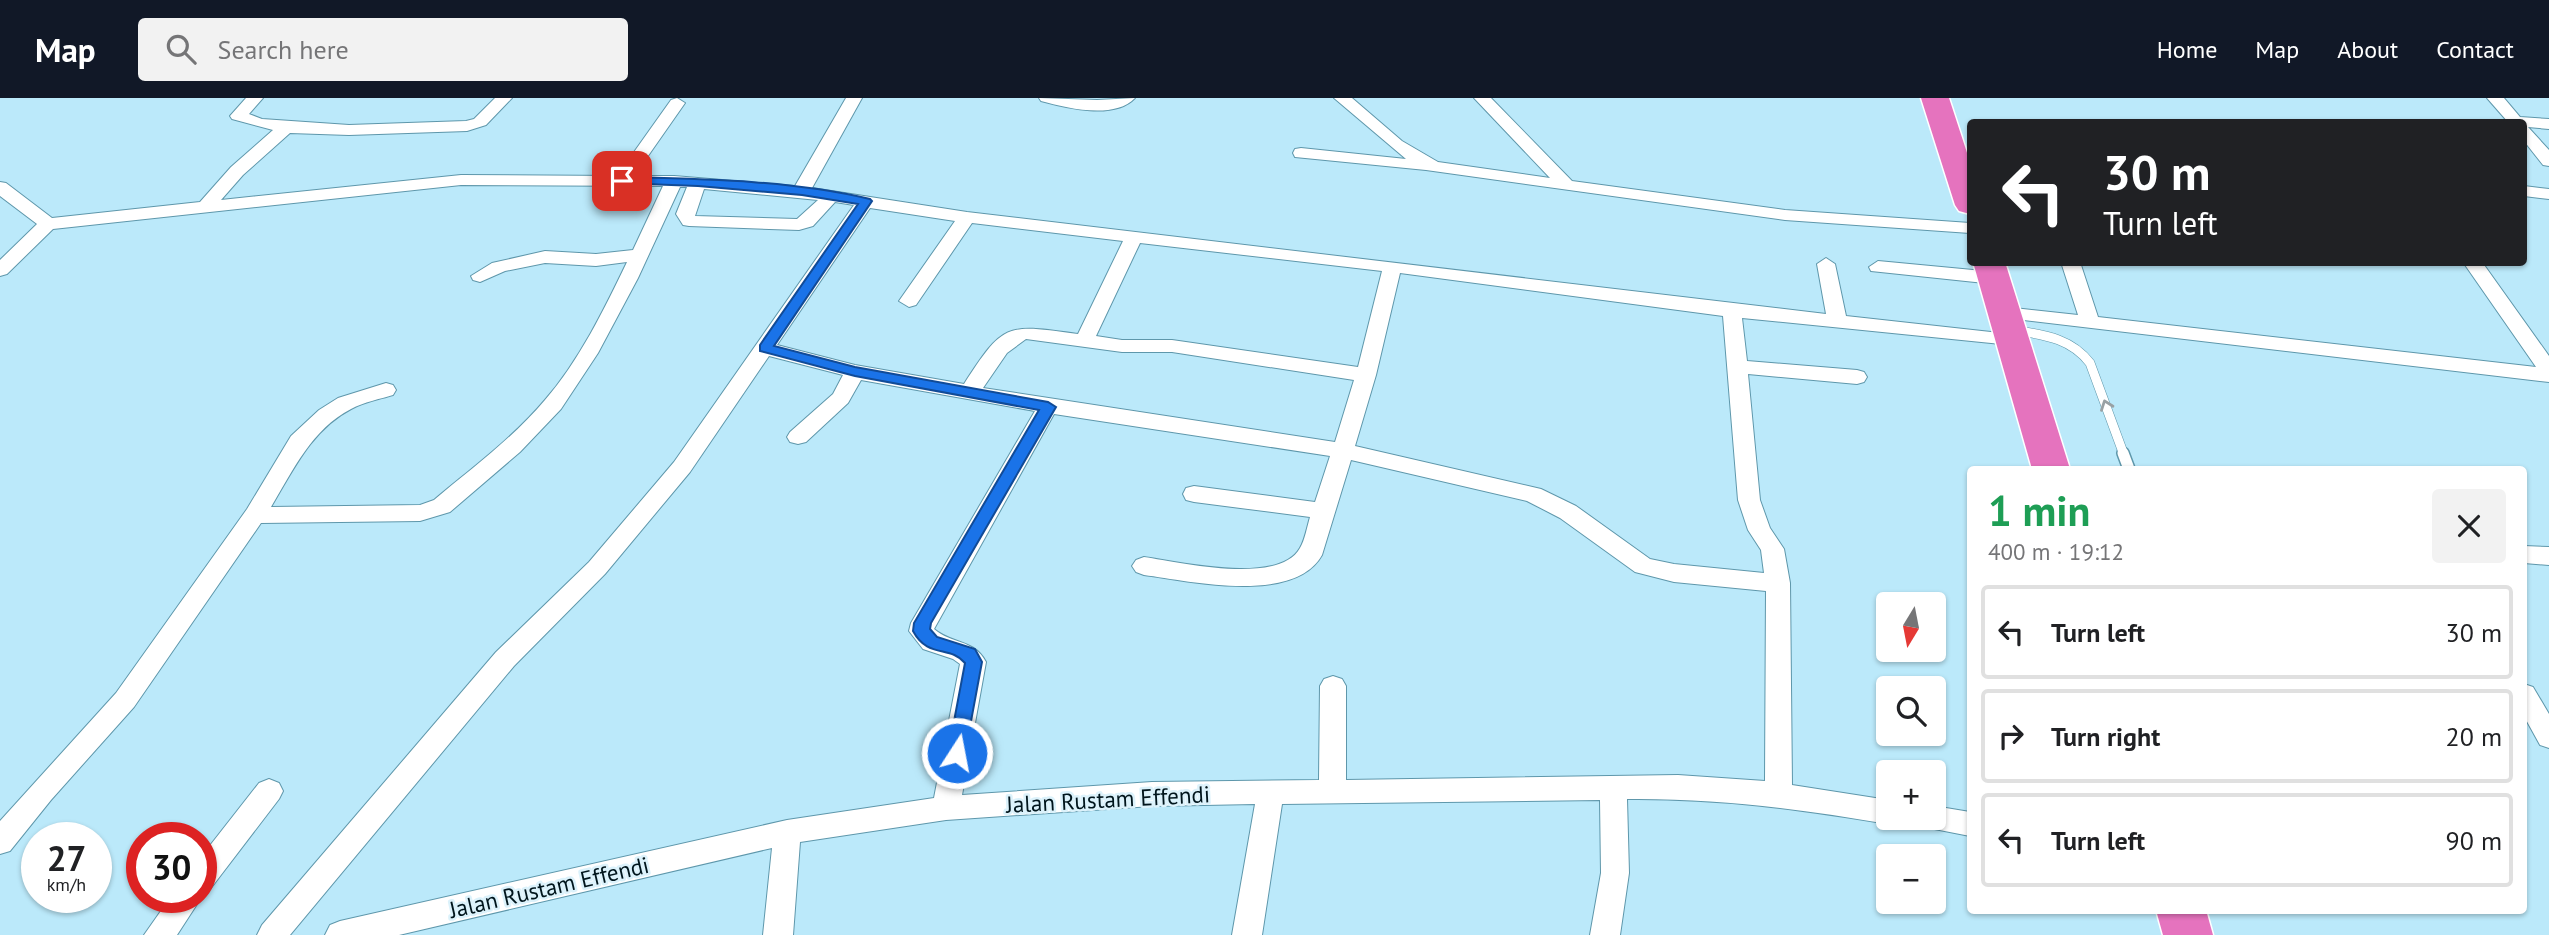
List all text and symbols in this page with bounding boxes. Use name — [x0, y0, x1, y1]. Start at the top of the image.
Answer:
search box — [138, 18, 628, 81]
text: Map — [35, 28, 96, 71]
icon: search — [162, 30, 200, 68]
text: Search here — [218, 33, 349, 66]
text: Home — [2157, 34, 2217, 65]
text: Map — [2255, 34, 2299, 65]
text: About — [2337, 34, 2398, 65]
text: Contact — [2436, 34, 2514, 65]
text: 30 m — [2103, 140, 2210, 204]
icon: left — [1988, 147, 2079, 238]
pin — [592, 151, 652, 211]
icon: arrive — [603, 162, 641, 200]
text: Turn left — [2103, 202, 2218, 244]
one-way arrow — [2100, 399, 2114, 411]
text: 1 min — [1988, 483, 2090, 538]
button: close — [2432, 489, 2506, 563]
text: 400 m · 19:12 — [1988, 537, 2124, 566]
north arrow — [1876, 592, 1946, 662]
map controls — [1876, 592, 1946, 914]
icon: left — [1992, 613, 2030, 651]
text: Turn left — [2051, 616, 2145, 649]
text: 30 m — [2446, 616, 2502, 649]
button: search — [1876, 676, 1946, 746]
position arrow — [920, 716, 994, 790]
icon: right — [1992, 717, 2030, 755]
text: Turn right — [2051, 720, 2160, 753]
text: 20 m — [2446, 720, 2502, 753]
button: + — [1876, 760, 1946, 830]
street label: Jalan Rustam Effendi — [1004, 779, 1211, 819]
icon: left — [1992, 821, 2030, 859]
speed limit sign: 30 — [126, 822, 217, 913]
text: Turn left — [2051, 824, 2145, 857]
text: 90 m — [2446, 824, 2502, 857]
text: 27 — [47, 835, 86, 881]
button: − — [1876, 844, 1946, 914]
street label: Jalan Rustam Effendi — [445, 850, 652, 924]
text: km/h — [47, 873, 86, 896]

